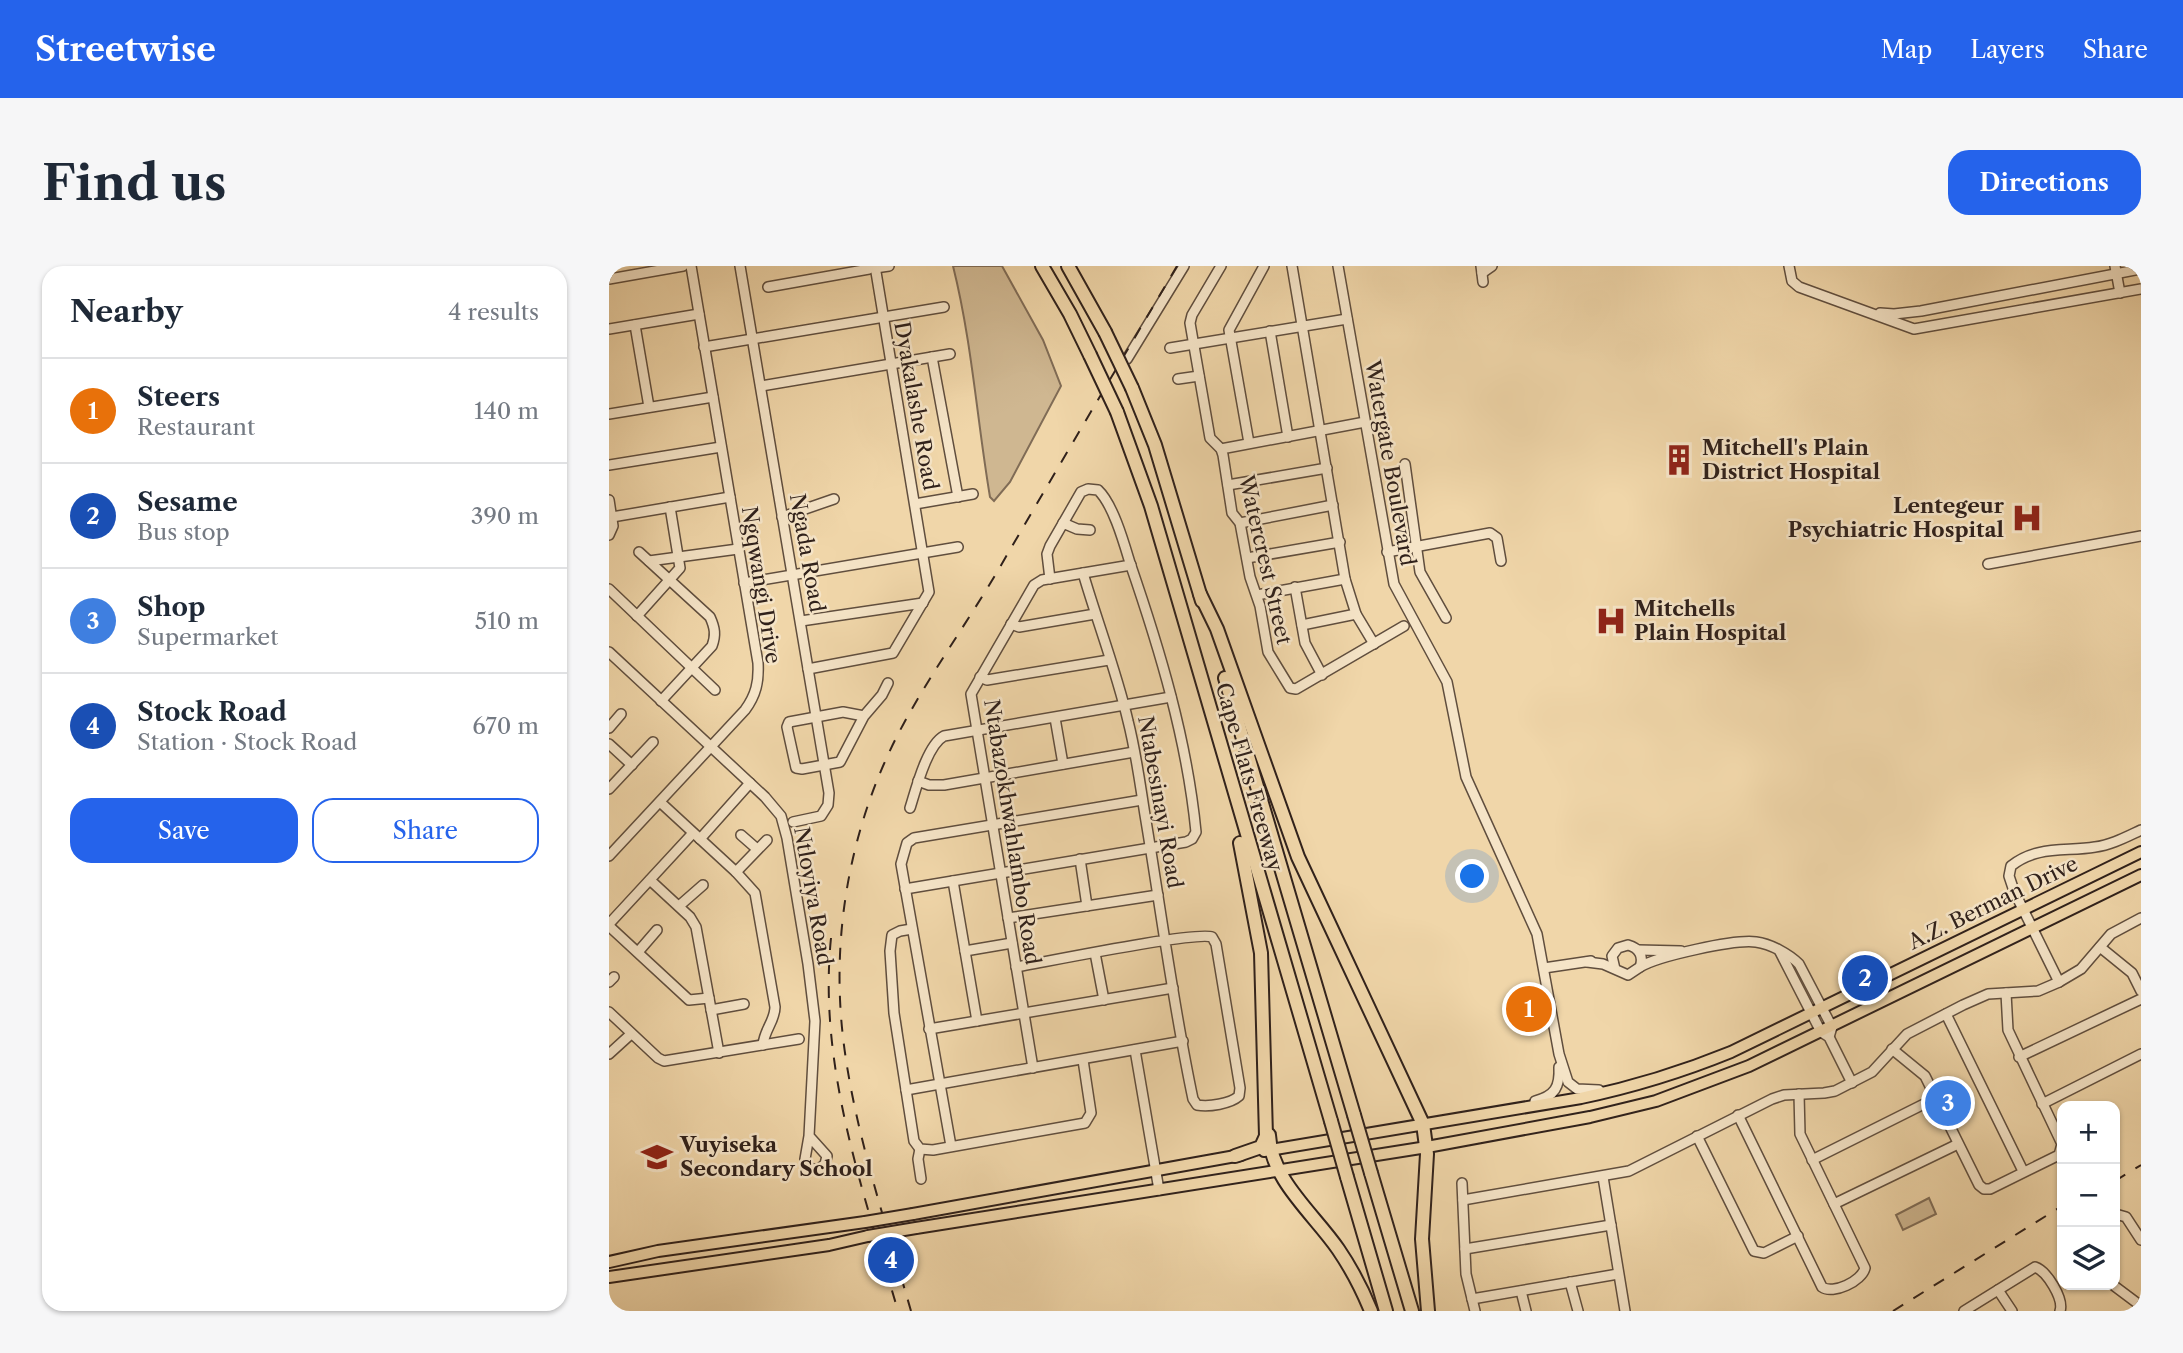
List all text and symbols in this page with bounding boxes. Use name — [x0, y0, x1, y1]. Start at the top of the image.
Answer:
text: Streetwise — [35, 29, 216, 70]
text: Map — [1881, 35, 1932, 64]
text: Layers — [1970, 35, 2045, 64]
text: Share — [2083, 35, 2148, 64]
button: Directions — [1948, 150, 2141, 215]
text: Find us — [42, 152, 226, 213]
text: Nearby — [70, 293, 183, 330]
text: 4 results — [448, 298, 539, 326]
street label: Dyakalashe Road — [889, 320, 944, 492]
street label: Watergate Boulevard — [1360, 357, 1421, 568]
text: Steers — [137, 381, 220, 413]
text: 1 — [88, 397, 98, 425]
text: 140 m — [474, 397, 539, 425]
text: Restaurant — [137, 413, 255, 441]
place label: Mitchell's Plain District Hospital — [1702, 435, 1880, 484]
building icon: Mitchell's Plain District Hospital — [1662, 443, 1696, 477]
street label: Watercrest Street — [1234, 472, 1297, 647]
text: Sesame — [137, 486, 238, 518]
street label: Ngada Road — [785, 492, 830, 614]
place label: Lentegeur Psychiatric Hospital — [1788, 493, 2005, 542]
hospital icon: Lentegeur Psychiatric Hospital — [2010, 501, 2044, 535]
text: 2 — [86, 502, 100, 530]
text: 390 m — [471, 502, 539, 530]
street label: Ngqwangi Drive — [737, 504, 786, 665]
text: Bus stop — [137, 518, 230, 546]
text: Shop — [137, 591, 205, 623]
place label: Mitchells Plain Hospital — [1634, 596, 1786, 645]
hospital icon: Mitchells Plain Hospital — [1594, 604, 1628, 638]
text: 3 — [87, 607, 100, 635]
text: 510 m — [475, 607, 539, 635]
text: Supermarket — [137, 623, 278, 651]
street label: Cape Flats Freeway — [1211, 680, 1288, 874]
text: Stock Road — [137, 696, 287, 728]
street label: Ntabazokhwahlambo Road — [979, 697, 1046, 967]
text: 4 — [86, 712, 100, 740]
text: 670 m — [472, 712, 539, 740]
street label: Ntabesinayi Road — [1133, 714, 1188, 890]
text: Station · Stock Road — [137, 728, 357, 756]
button: Save — [70, 798, 298, 863]
button: Share — [312, 798, 539, 863]
street label: Ntloyiya Road — [789, 825, 838, 967]
street label: A.Z. Berman Drive — [1903, 851, 2082, 955]
your location — [1455, 859, 1489, 893]
pin: 2 — [1842, 952, 1888, 1004]
pin: 1 — [1506, 983, 1552, 1035]
pin: 3 — [1925, 1077, 1971, 1129]
map controls — [2057, 1101, 2120, 1290]
button: + — [2057, 1101, 2120, 1164]
place label: Vuyiseka Secondary School — [679, 1132, 873, 1181]
school or university icon: Vuyiseka Secondary School — [640, 1140, 674, 1174]
button: − — [2057, 1164, 2120, 1227]
button: layers — [2057, 1227, 2120, 1290]
pin: 4 — [868, 1234, 914, 1286]

